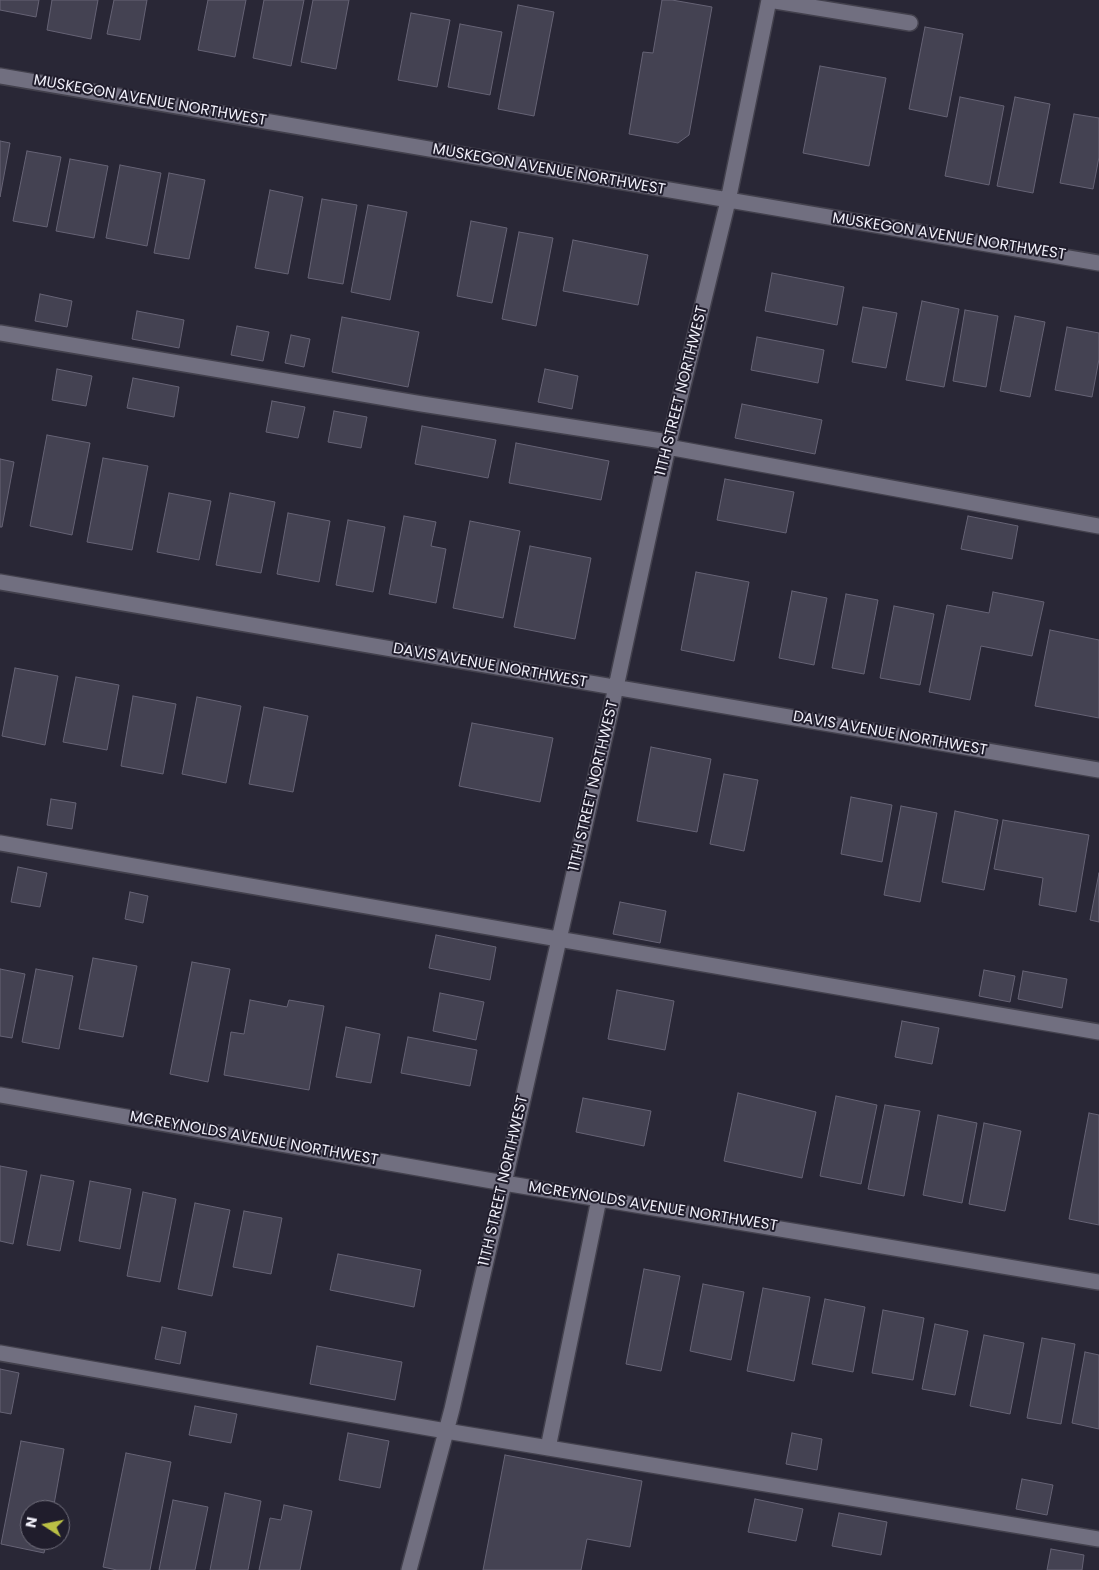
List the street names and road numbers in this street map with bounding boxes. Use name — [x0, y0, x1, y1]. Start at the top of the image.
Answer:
street label: MUSKEGON AVENUE NORTHWEST — [32, 72, 268, 130]
street label: MUSKEGON AVENUE NORTHWEST — [431, 141, 667, 199]
street label: MUSKEGON AVENUE NORTHWEST — [831, 210, 1067, 264]
street label: 11TH STREET NORTHWEST — [652, 304, 712, 478]
street label: DAVIS AVENUE NORTHWEST — [391, 640, 589, 692]
street label: 11TH STREET NORTHWEST — [566, 699, 622, 873]
street label: DAVIS AVENUE NORTHWEST — [791, 708, 989, 760]
street label: 11TH STREET NORTHWEST — [476, 1094, 532, 1268]
street label: MCREYNOLDS AVENUE NORTHWEST — [128, 1108, 380, 1170]
street label: MCREYNOLDS AVENUE NORTHWEST — [527, 1178, 779, 1236]

